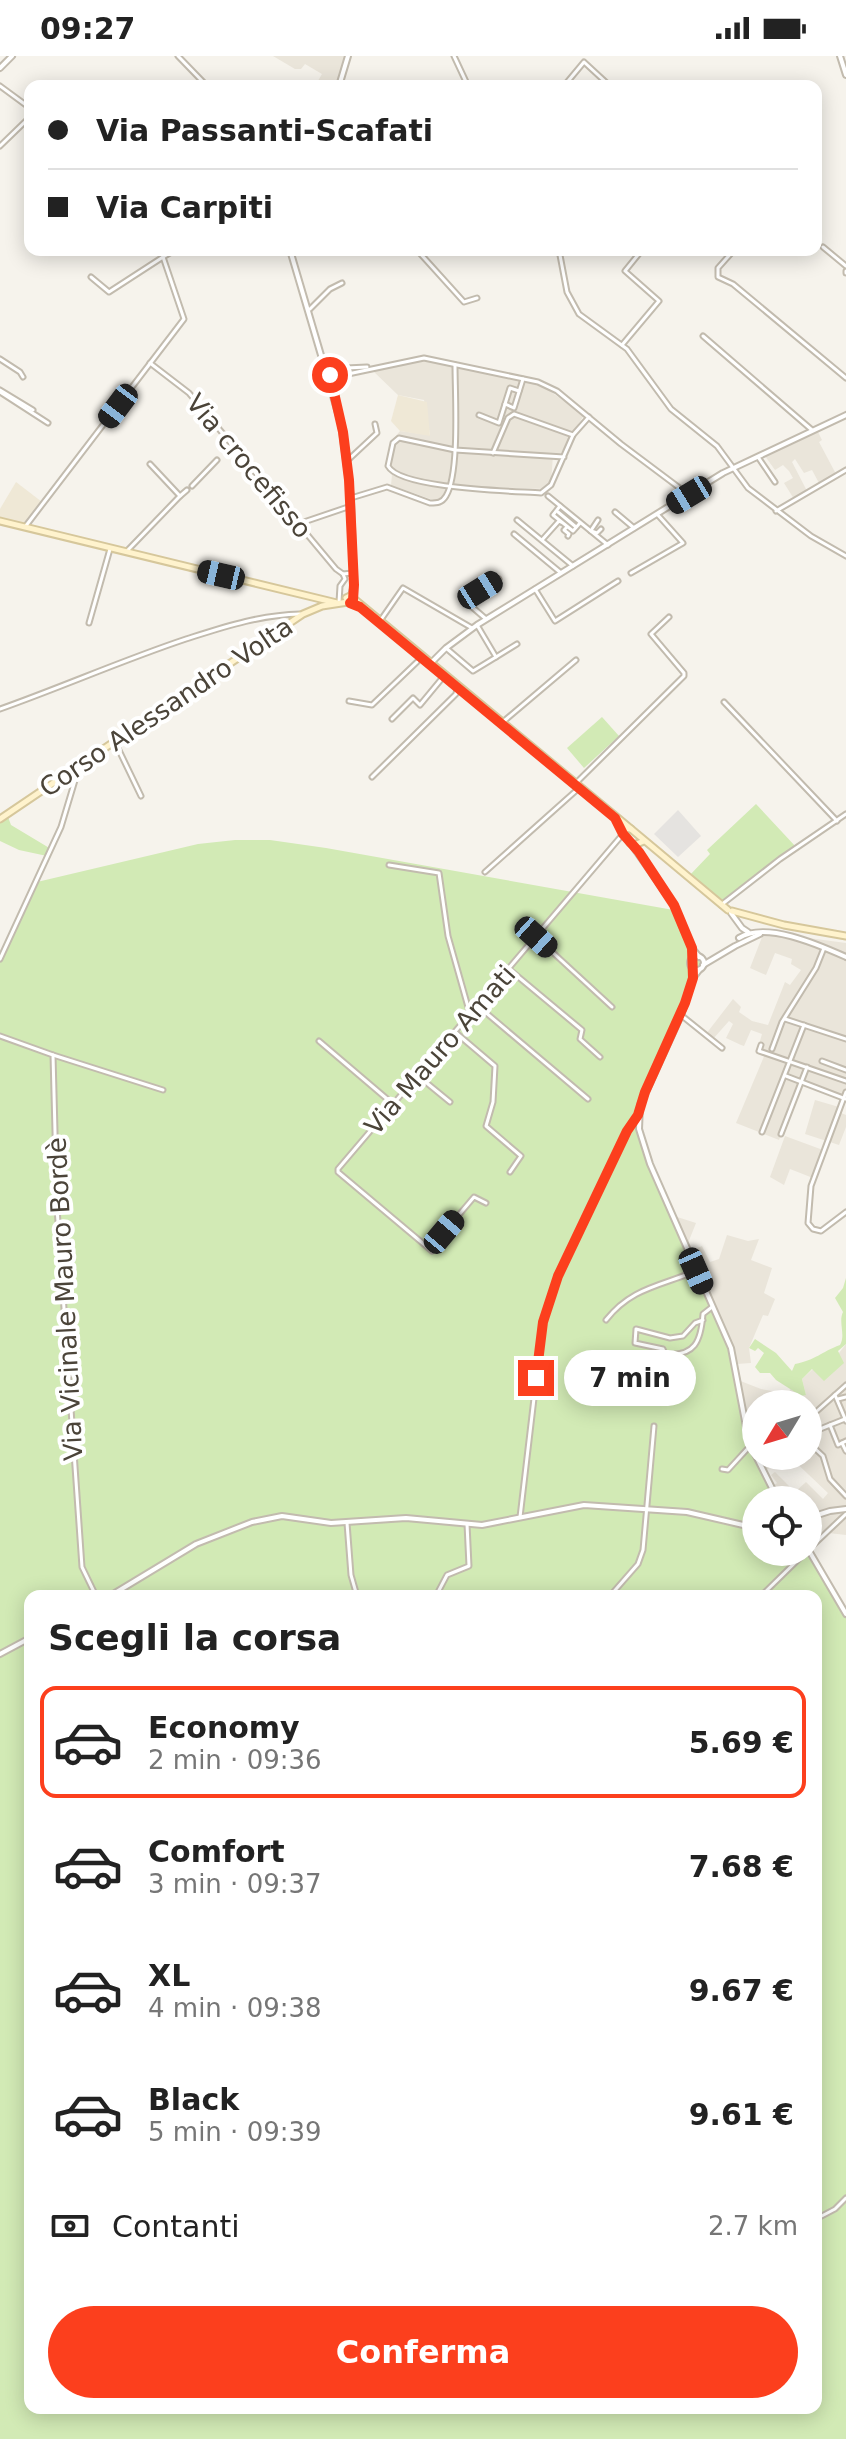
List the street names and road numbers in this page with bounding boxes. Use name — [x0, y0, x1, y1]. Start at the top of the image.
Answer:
street label: Via crocefisso — [180, 388, 318, 544]
street label: Corso Alessandro Volta — [34, 611, 298, 803]
street label: Via Mauro Amati — [358, 959, 522, 1141]
street label: Via Vicinale Mauro Bordè — [42, 1136, 88, 1462]

